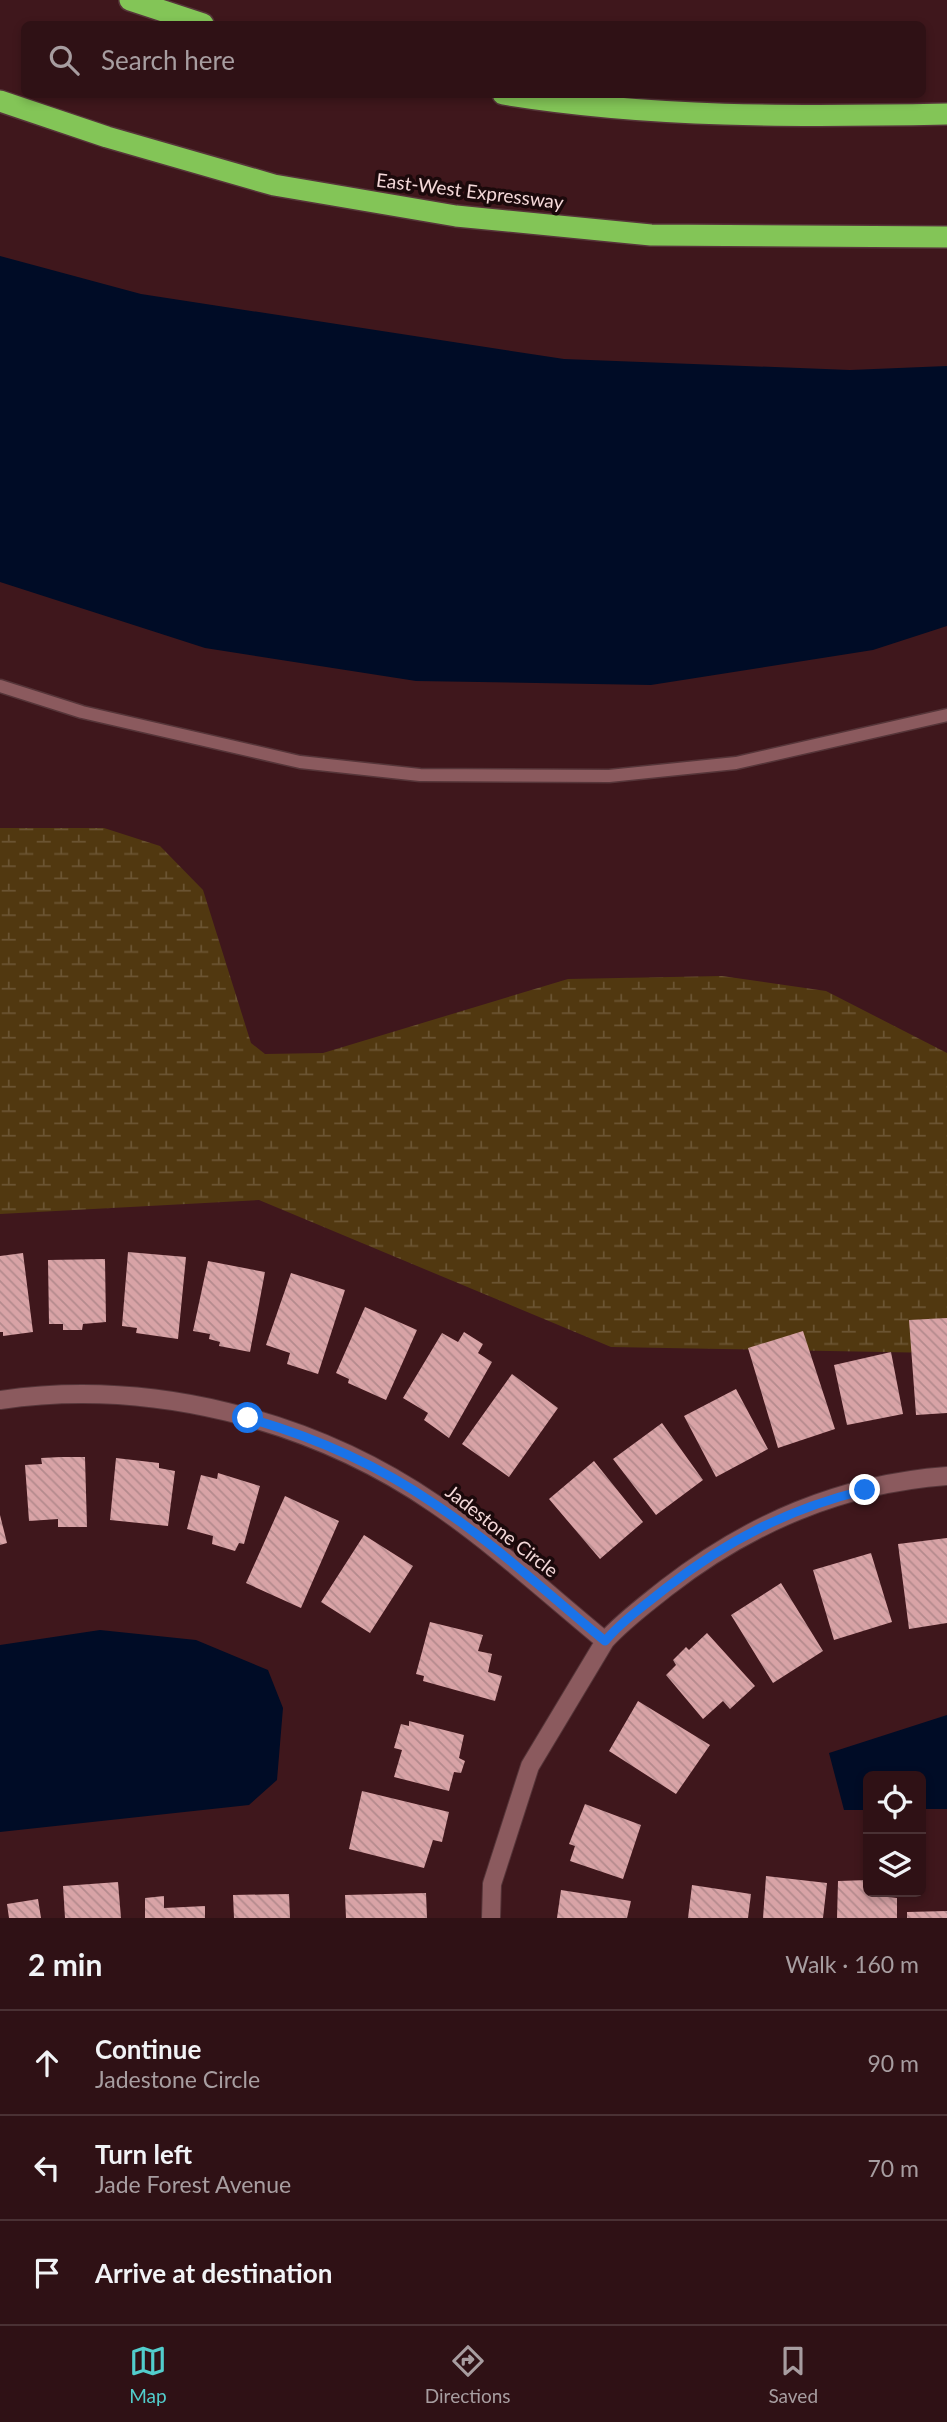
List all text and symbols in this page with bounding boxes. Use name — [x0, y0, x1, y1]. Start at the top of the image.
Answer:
search box — [21, 21, 926, 98]
icon: search — [45, 41, 83, 79]
text: Search here — [101, 44, 235, 76]
street label: East-West Expressway — [375, 168, 565, 213]
route start — [232, 1402, 263, 1433]
route end — [849, 1474, 880, 1505]
street label: Jadestone Circle — [441, 1480, 563, 1582]
map controls — [863, 1771, 926, 1897]
button: locate — [863, 1771, 926, 1834]
button: layers — [863, 1834, 926, 1897]
text: 2 min — [28, 1946, 102, 1982]
text: Walk · 160 m — [785, 1950, 919, 1978]
text: Continue — [95, 2033, 201, 2065]
icon: ahead — [28, 2044, 66, 2082]
text: 90 m — [868, 2049, 919, 2077]
text: Jadestone Circle — [95, 2065, 260, 2093]
text: Turn left — [95, 2138, 192, 2170]
icon: left — [28, 2149, 66, 2187]
text: 70 m — [868, 2154, 919, 2182]
text: Jade Forest Avenue — [95, 2170, 291, 2198]
icon: arrive — [28, 2254, 66, 2292]
text: Arrive at destination — [95, 2257, 332, 2289]
tab: Map — [129, 2342, 167, 2407]
tab: Directions — [425, 2342, 511, 2407]
tab: Saved — [768, 2342, 818, 2407]

